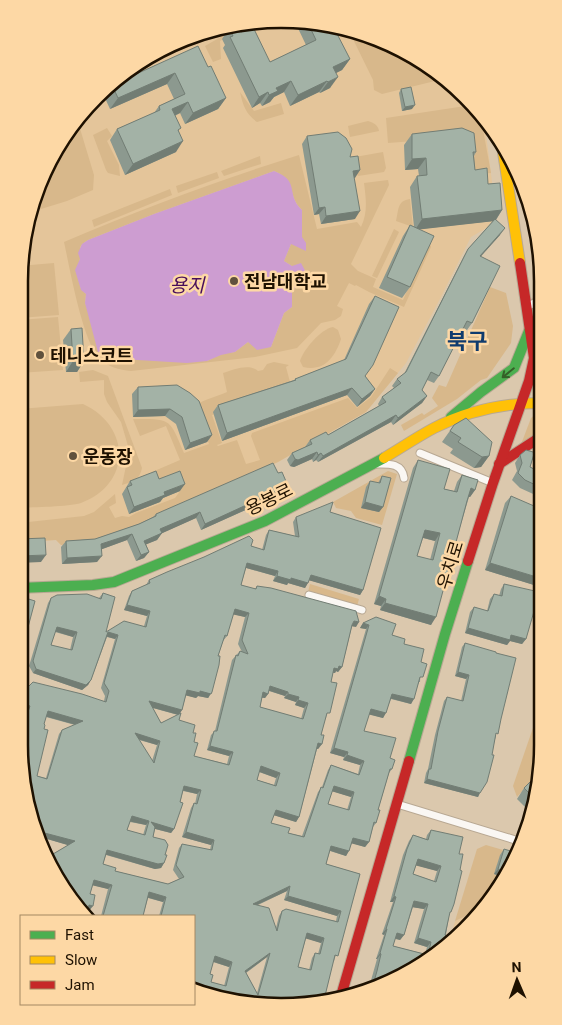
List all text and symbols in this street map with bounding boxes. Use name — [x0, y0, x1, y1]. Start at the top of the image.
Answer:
place label: 전남대학교 — [244, 271, 327, 292]
water label: 용지 — [170, 274, 206, 297]
marker: 전남대학교 — [228, 275, 240, 287]
district label: 북구 — [447, 329, 487, 354]
place label: 테니스코트 — [50, 345, 133, 366]
marker: 테니스코트 — [34, 349, 46, 361]
one-way arrow — [502, 367, 515, 378]
place label: 운동장 — [83, 446, 133, 467]
marker: 운동장 — [67, 450, 79, 462]
street label: 용봉로 — [242, 479, 296, 519]
street label: 우치로 — [433, 538, 467, 592]
legend — [20, 915, 195, 1005]
text: Fast — [65, 926, 94, 944]
text: Slow — [65, 951, 97, 969]
north arrow — [492, 955, 542, 1005]
text: N — [511, 959, 522, 975]
text: Jam — [65, 976, 95, 994]

